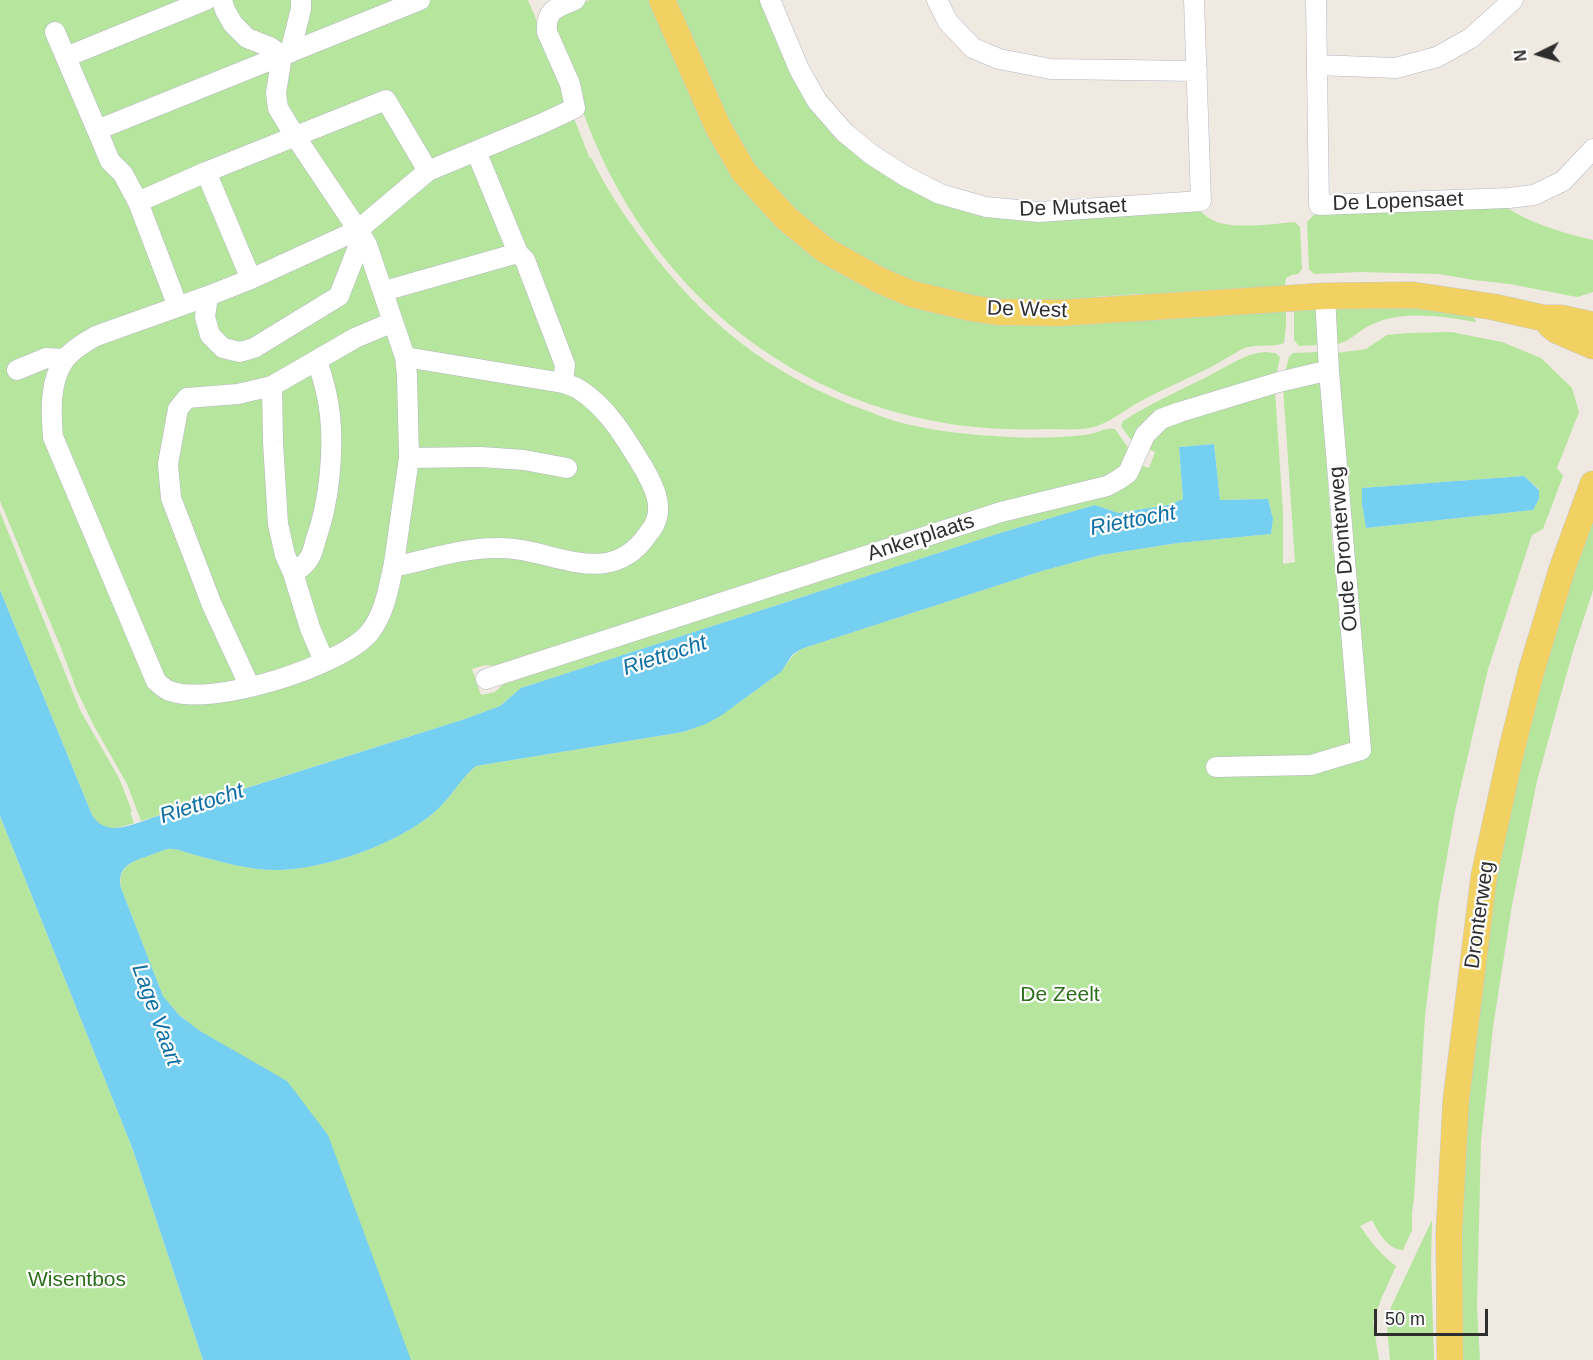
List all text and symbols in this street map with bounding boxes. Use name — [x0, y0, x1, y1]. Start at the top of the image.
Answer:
north arrow — [1509, 24, 1569, 84]
text: N — [1512, 49, 1530, 62]
street label: De Lopensaet — [1332, 187, 1464, 217]
street label: De Mutsaet — [1019, 194, 1127, 222]
street label: De West — [987, 296, 1067, 324]
street label: Oude Dronterweg — [1324, 465, 1364, 633]
water label: Riettocht — [1088, 500, 1178, 542]
street label: Ankerplaats — [864, 509, 978, 567]
water label: Riettocht — [620, 630, 710, 682]
water label: Riettocht — [157, 778, 247, 830]
street label: Dronterweg — [1460, 860, 1500, 970]
water label: Lage Vaart — [125, 960, 187, 1070]
park label: De Zeelt — [1020, 982, 1100, 1008]
park label: Wisentbos — [28, 1267, 126, 1293]
scale bar — [1377, 1297, 1491, 1335]
text: 50 m — [1385, 1309, 1425, 1329]

